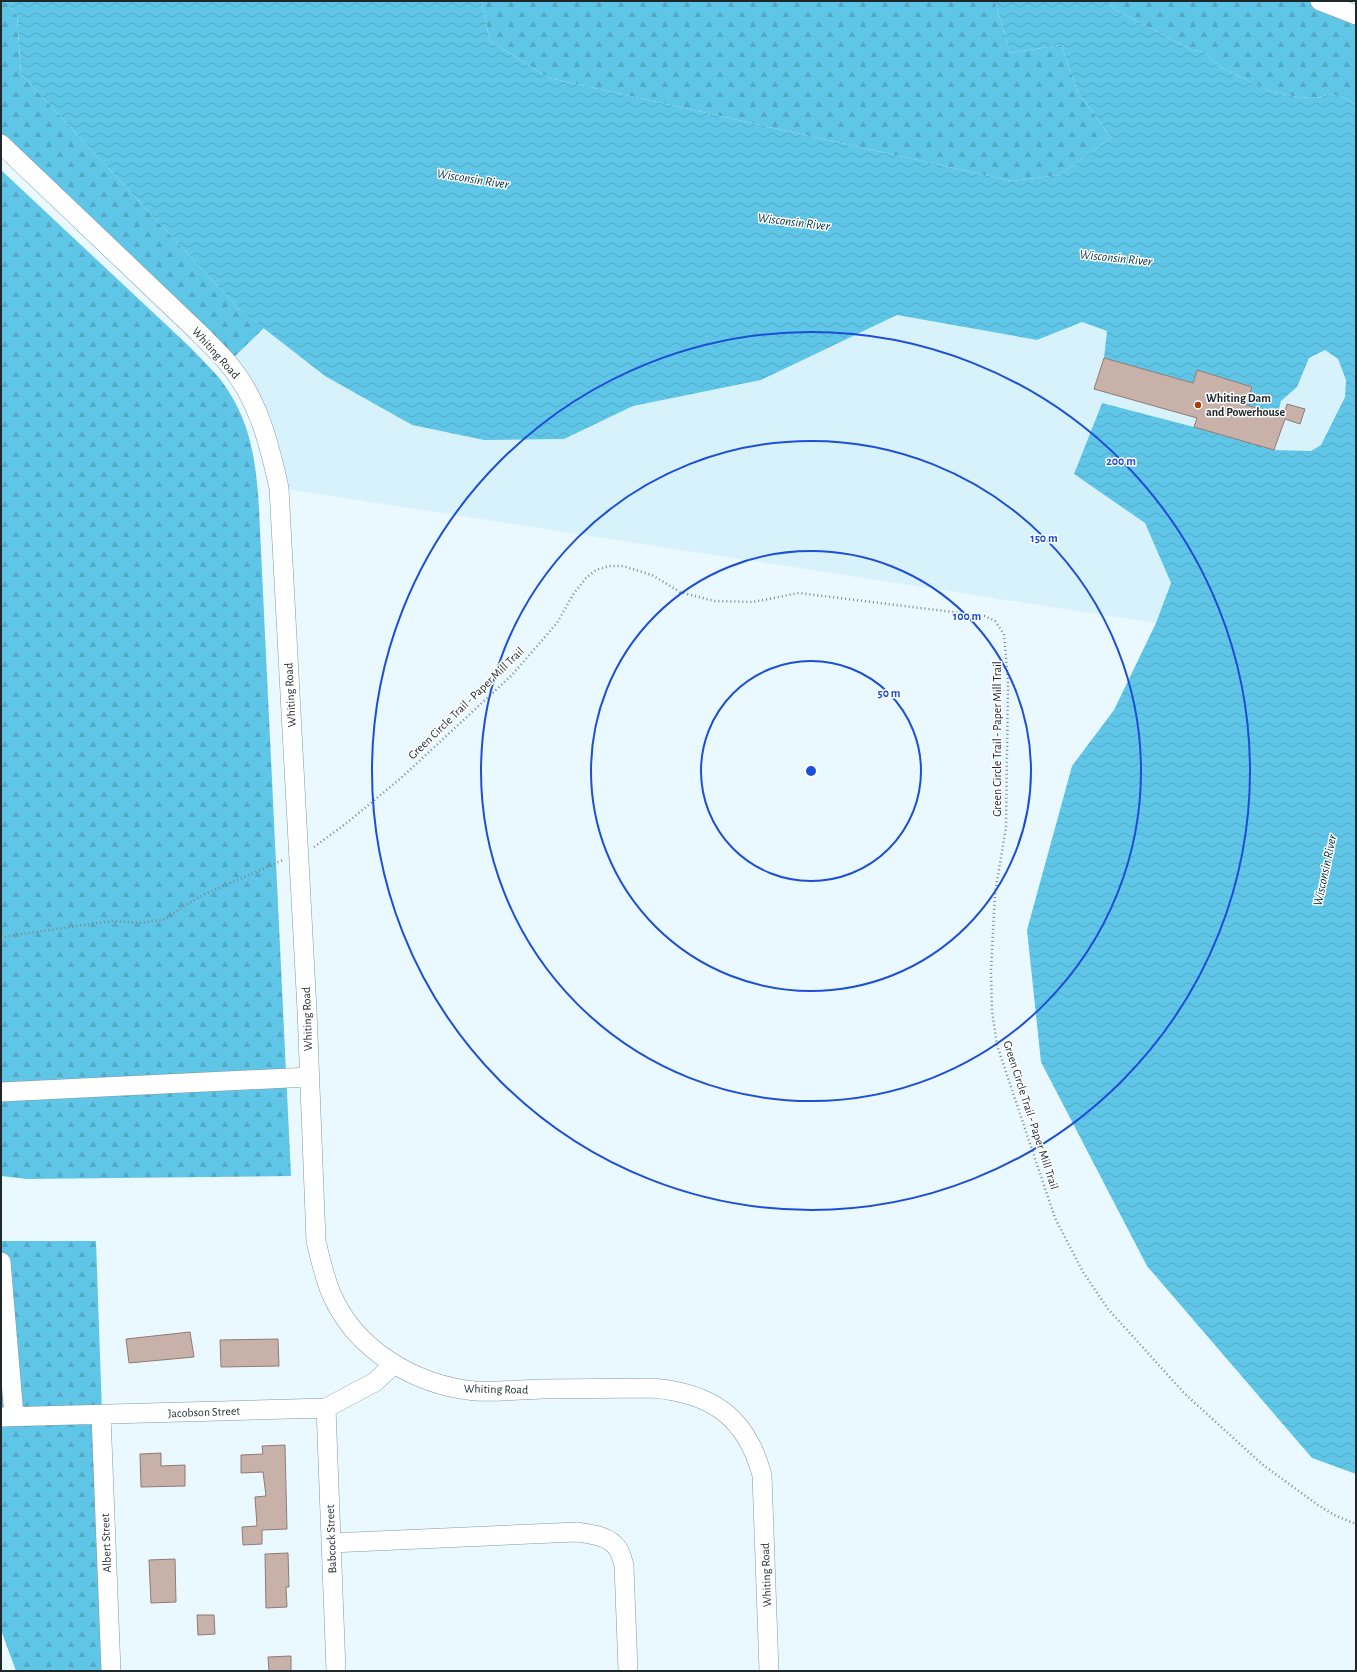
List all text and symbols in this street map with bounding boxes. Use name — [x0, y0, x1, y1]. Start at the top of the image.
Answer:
water label: Wisconsin River — [436, 167, 510, 192]
water label: Wisconsin River — [757, 212, 831, 233]
water label: Wisconsin River — [1079, 248, 1153, 269]
street label: Whiting Road — [190, 325, 242, 381]
place label: Whiting Dam and Powerhouse — [1206, 392, 1285, 418]
marker: Whiting Dam and Powerhouse — [1193, 400, 1203, 410]
text: 200 m — [1106, 455, 1136, 467]
text: 150 m — [1030, 532, 1058, 544]
text: 100 m — [953, 610, 981, 622]
street label: Green Circle Trail - Paper Mill Trail — [406, 645, 526, 761]
street label: Green Circle Trail - Paper Mill Trail — [991, 661, 1003, 817]
street label: Whiting Road — [282, 663, 298, 727]
text: 50 m — [878, 687, 901, 699]
centre of rings — [804, 764, 818, 778]
water label: Wisconsin River — [1312, 833, 1340, 907]
street label: Whiting Road — [300, 987, 314, 1051]
street label: Green Circle Trail - Paper Mill Trail — [1001, 1039, 1061, 1191]
street label: Whiting Road — [464, 1382, 528, 1396]
street label: Jacobson Street — [168, 1405, 241, 1419]
street label: Babcock Street — [324, 1504, 338, 1574]
street label: Albert Street — [99, 1513, 113, 1573]
street label: Whiting Road — [759, 1543, 773, 1607]

